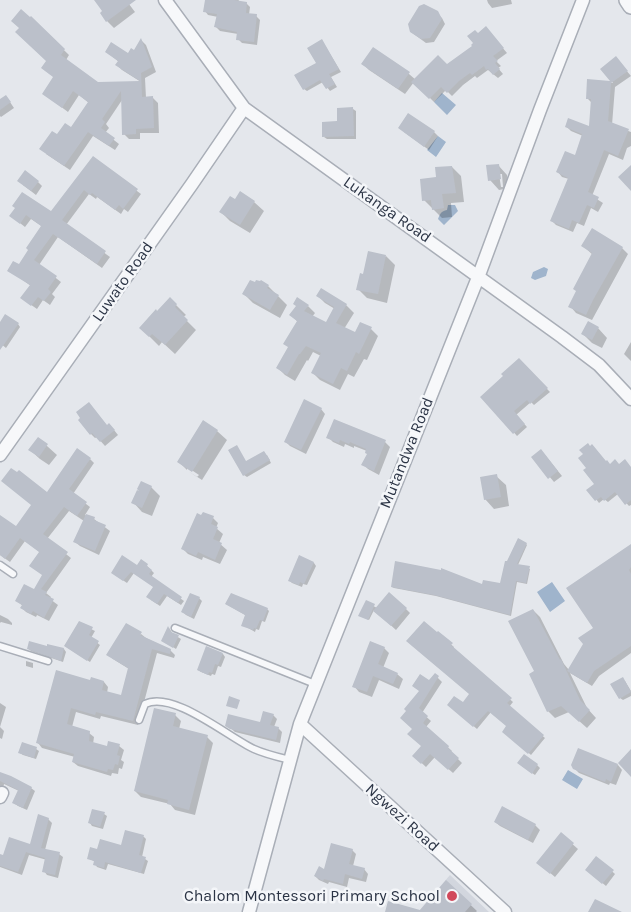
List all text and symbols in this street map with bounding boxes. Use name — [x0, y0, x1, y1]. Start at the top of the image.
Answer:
street label: Lukanga Road — [339, 173, 435, 247]
street label: Luwato Road — [88, 238, 158, 326]
street label: Mutandwa Road — [376, 395, 438, 511]
street label: Ngwezi Road — [361, 780, 443, 856]
place label: Chalom Montessori Primary School — [184, 886, 440, 906]
marker: Chalom Montessori Primary School — [445, 889, 459, 903]

